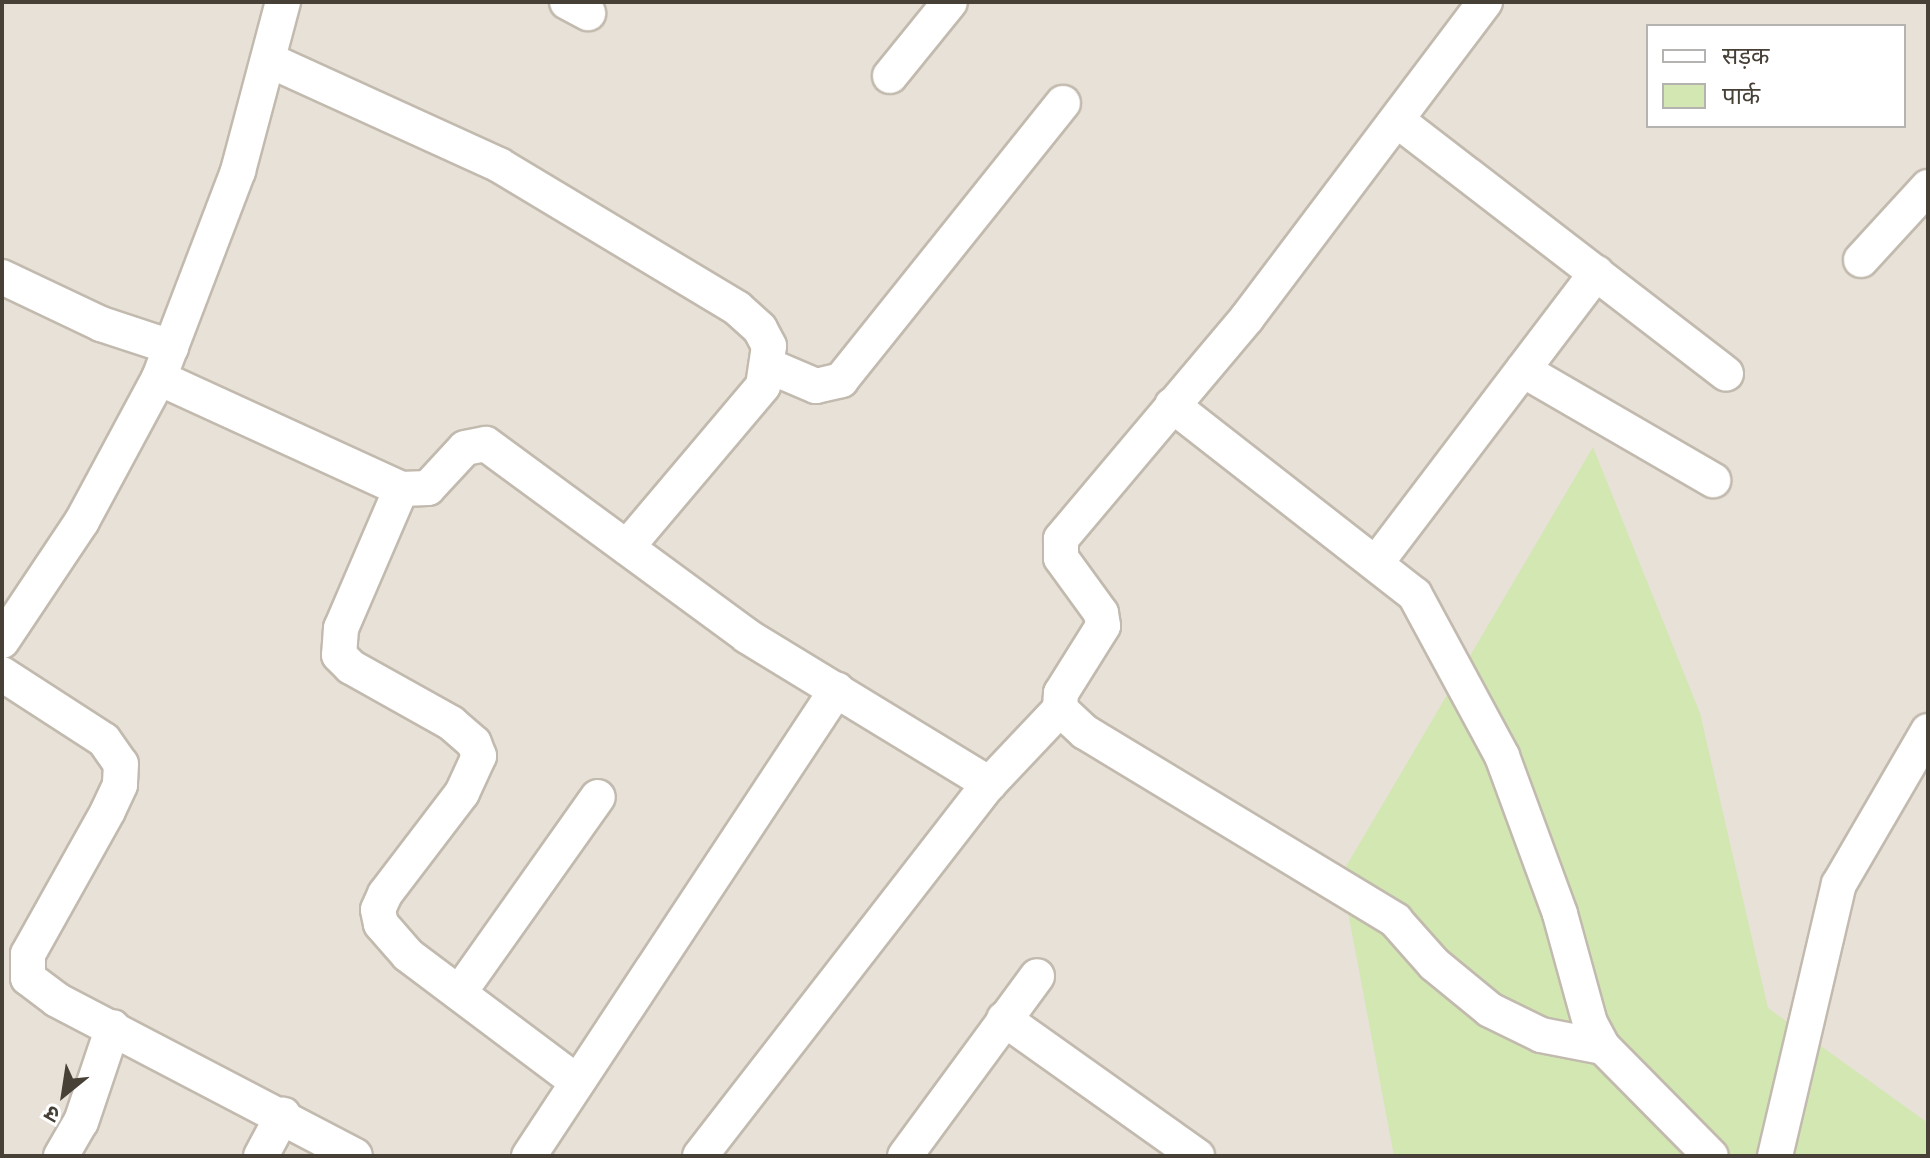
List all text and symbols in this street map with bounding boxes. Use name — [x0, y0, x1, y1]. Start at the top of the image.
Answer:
legend — [1646, 24, 1906, 128]
text: सड़क — [1722, 38, 1770, 73]
text: पार्क — [1722, 78, 1760, 113]
north arrow — [24, 1054, 104, 1134]
text: उ — [38, 1098, 66, 1132]

